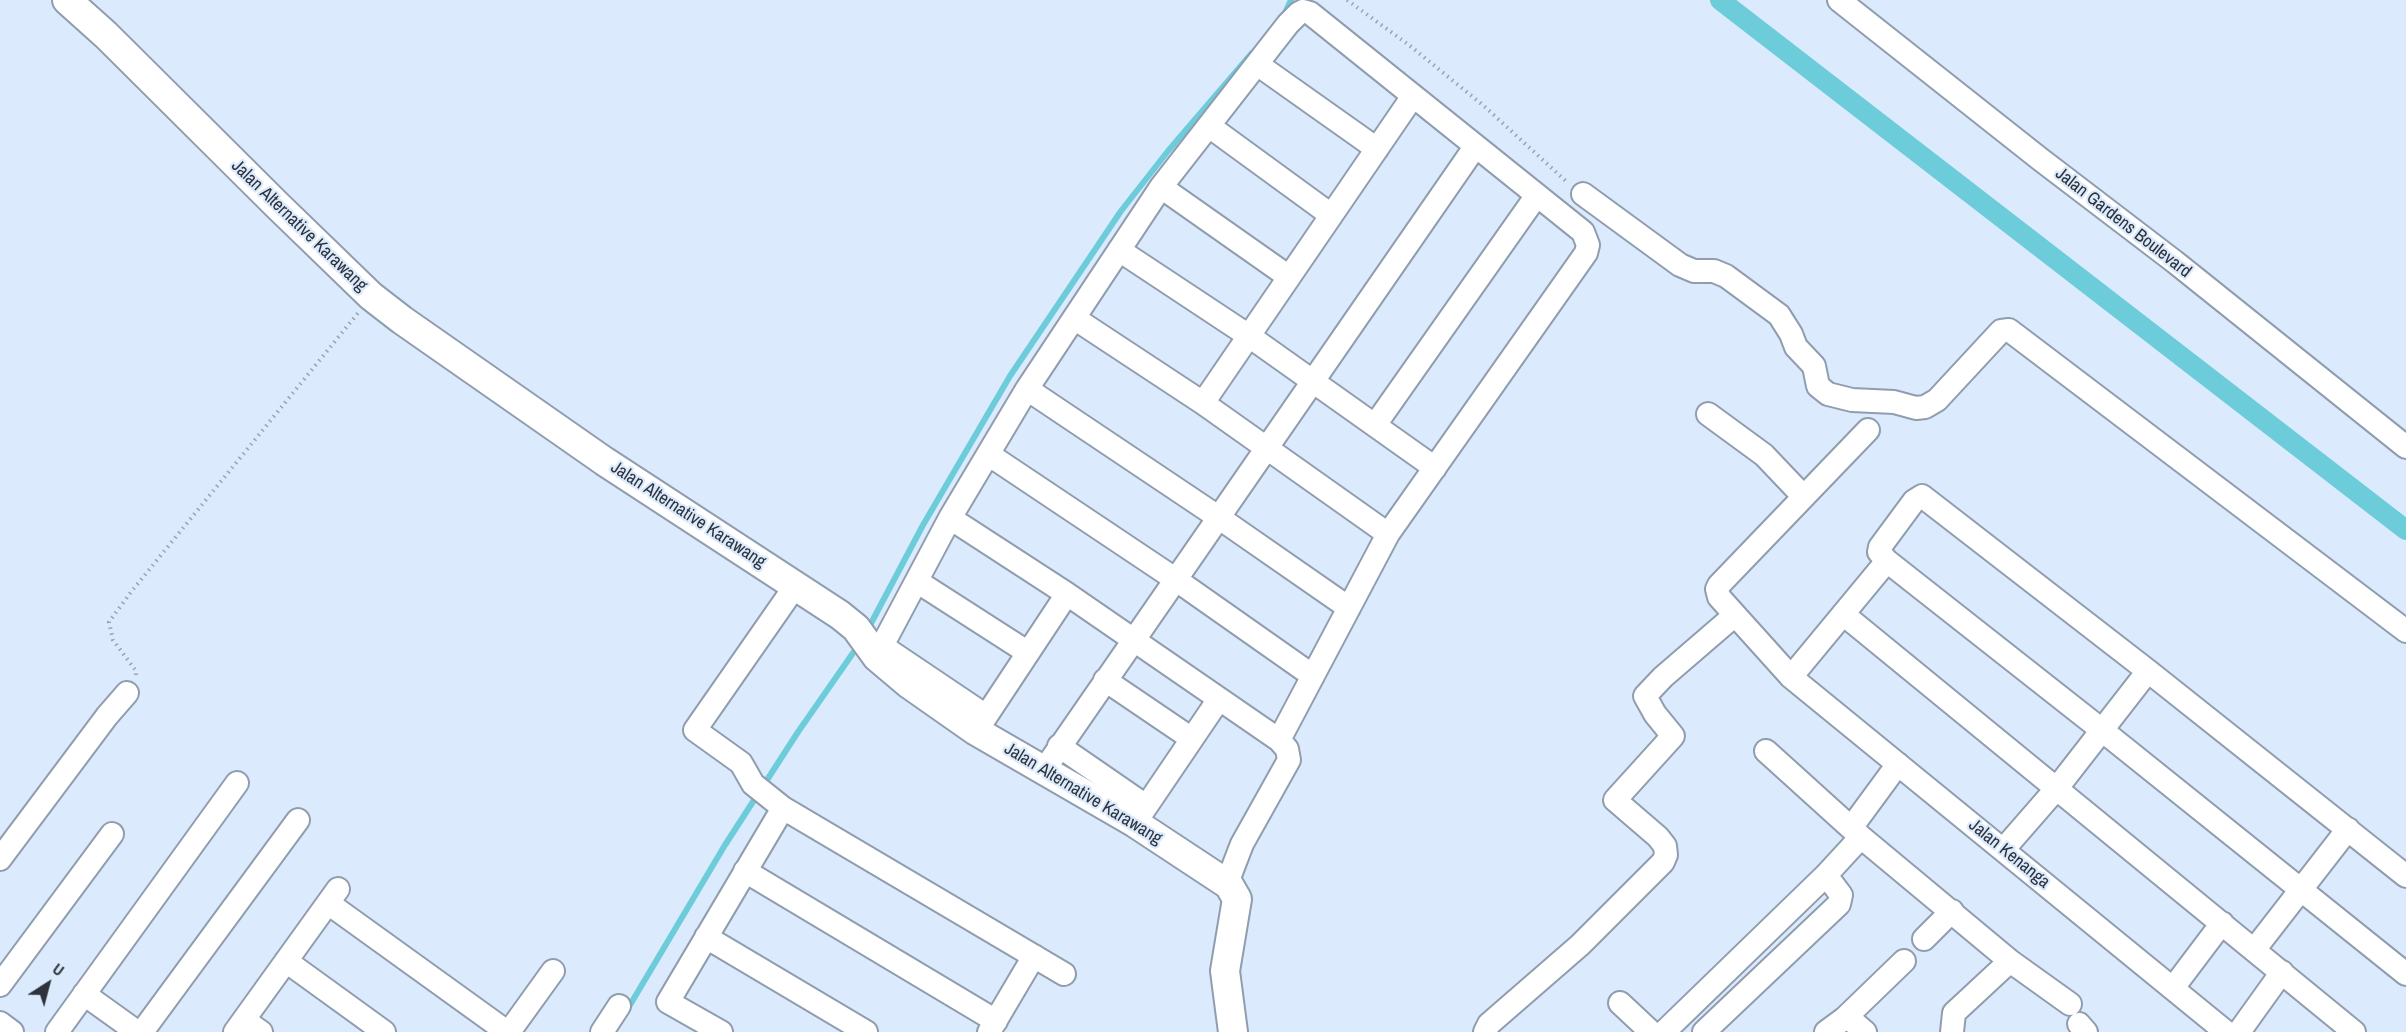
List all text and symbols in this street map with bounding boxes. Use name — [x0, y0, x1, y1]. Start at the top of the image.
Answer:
street label: Jalan Alternative Karawang — [227, 156, 371, 296]
street label: Jalan Gardens Boulevard — [2051, 163, 2195, 283]
street label: Jalan Alternative Karawang — [606, 457, 770, 573]
street label: Jalan Alternative Karawang — [1000, 738, 1166, 850]
street label: Jalan Kenanga — [1964, 815, 2054, 893]
north arrow — [18, 954, 78, 1014]
text: U — [48, 958, 69, 981]

